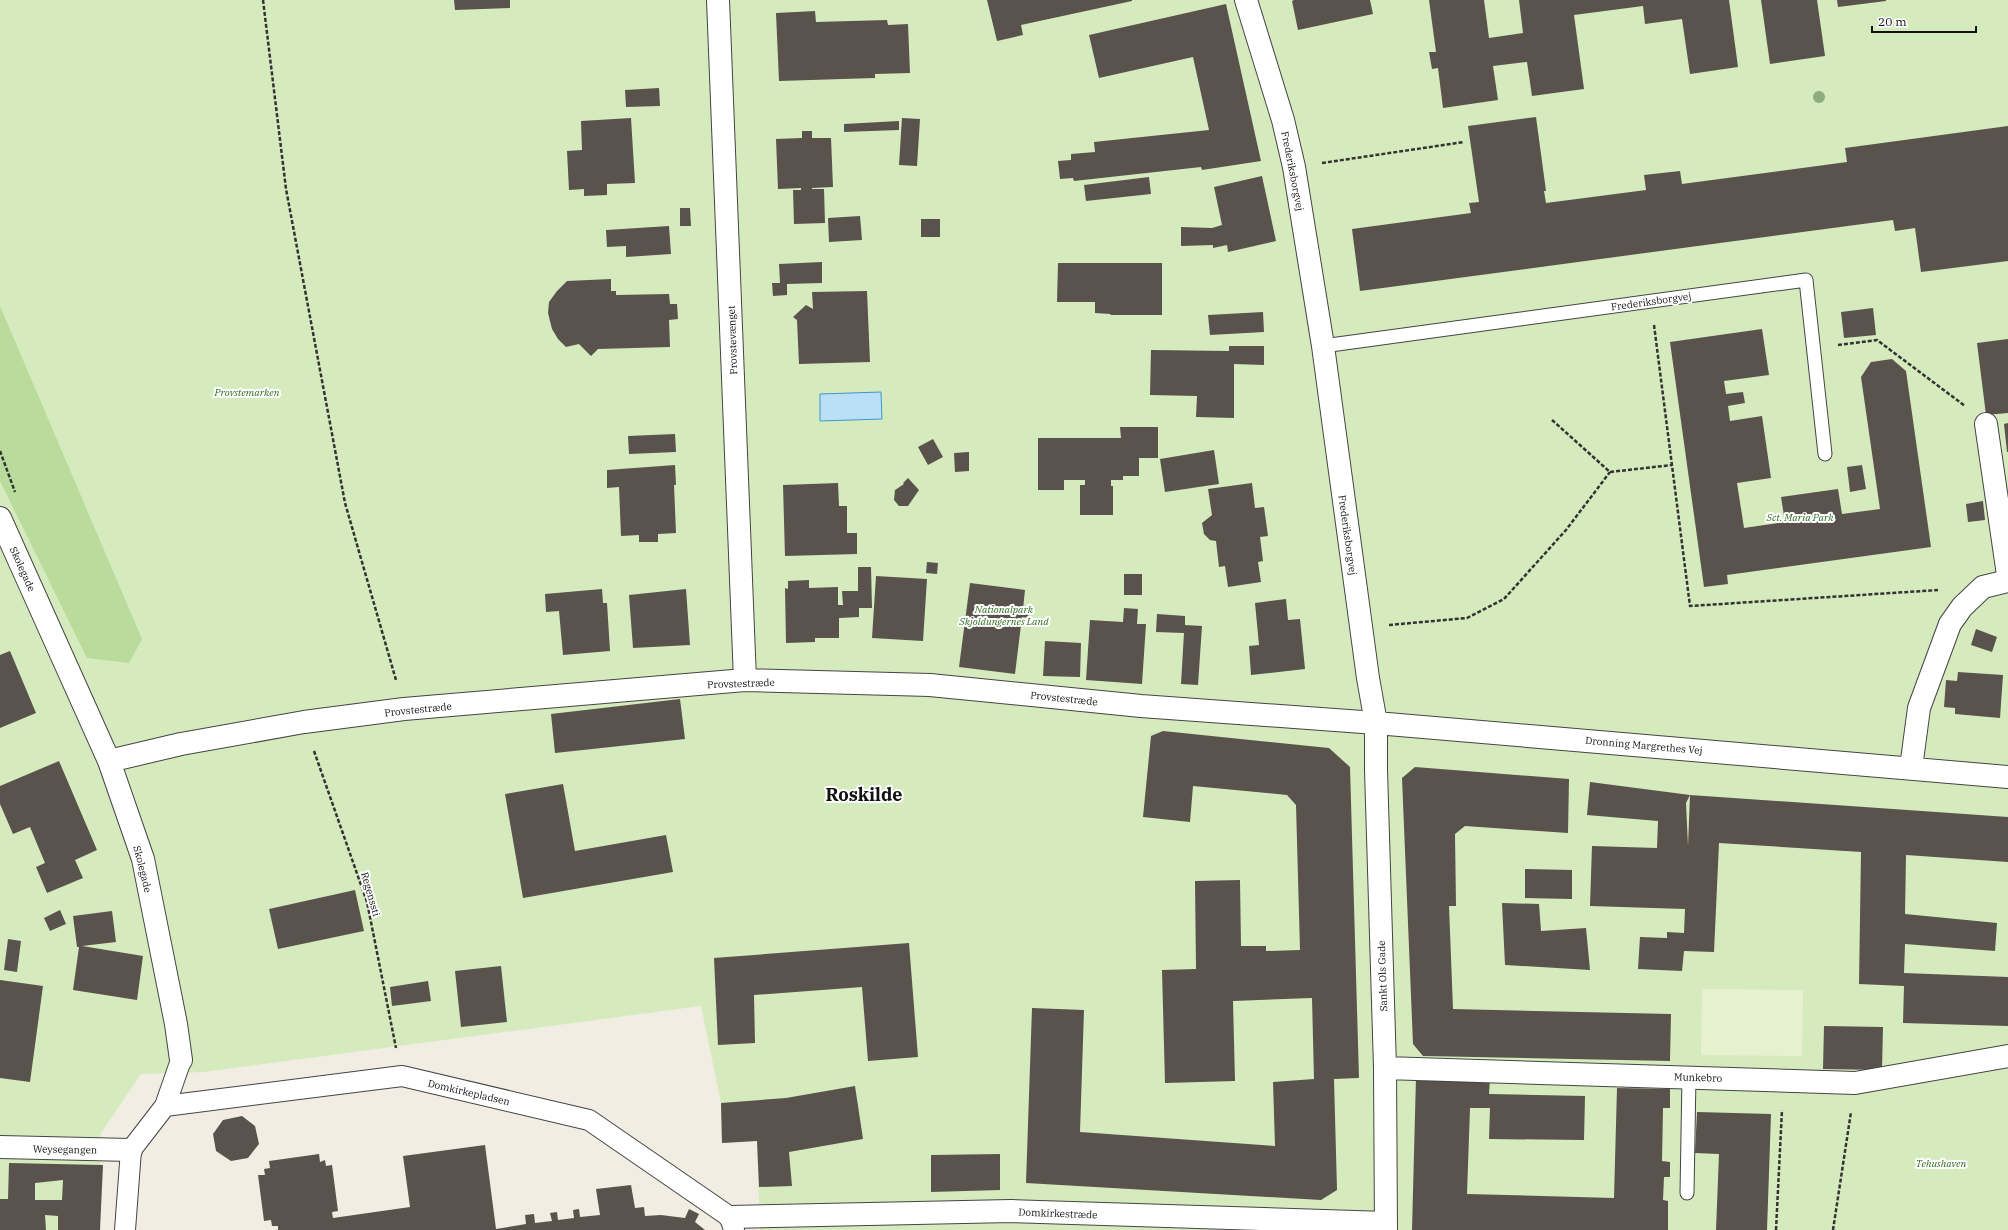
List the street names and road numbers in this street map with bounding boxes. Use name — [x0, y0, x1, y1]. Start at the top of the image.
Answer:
street label: Frederiksborgvej — [1278, 130, 1307, 212]
street label: Frederiksborgvej — [1610, 289, 1692, 314]
street label: Provstevænget — [725, 305, 740, 375]
street label: Frederiksborgvej — [1335, 494, 1360, 576]
street label: Skolegade — [7, 545, 38, 594]
street label: Provstestræde — [707, 676, 775, 691]
street label: Provstestræde — [1030, 688, 1098, 709]
street label: Provstestræde — [384, 699, 452, 720]
street label: Dronning Margrethes Vej — [1585, 734, 1703, 757]
street label: Skolegade — [130, 844, 155, 894]
street label: Regenssti — [358, 871, 383, 918]
street label: Sankt Ols Gade — [1375, 940, 1390, 1012]
street label: Munkebro — [1674, 1070, 1723, 1085]
street label: Domkirkepladsen — [427, 1077, 512, 1108]
street label: Weysegangen — [33, 1142, 98, 1157]
street label: Domkirkestræde — [1018, 1206, 1098, 1221]

